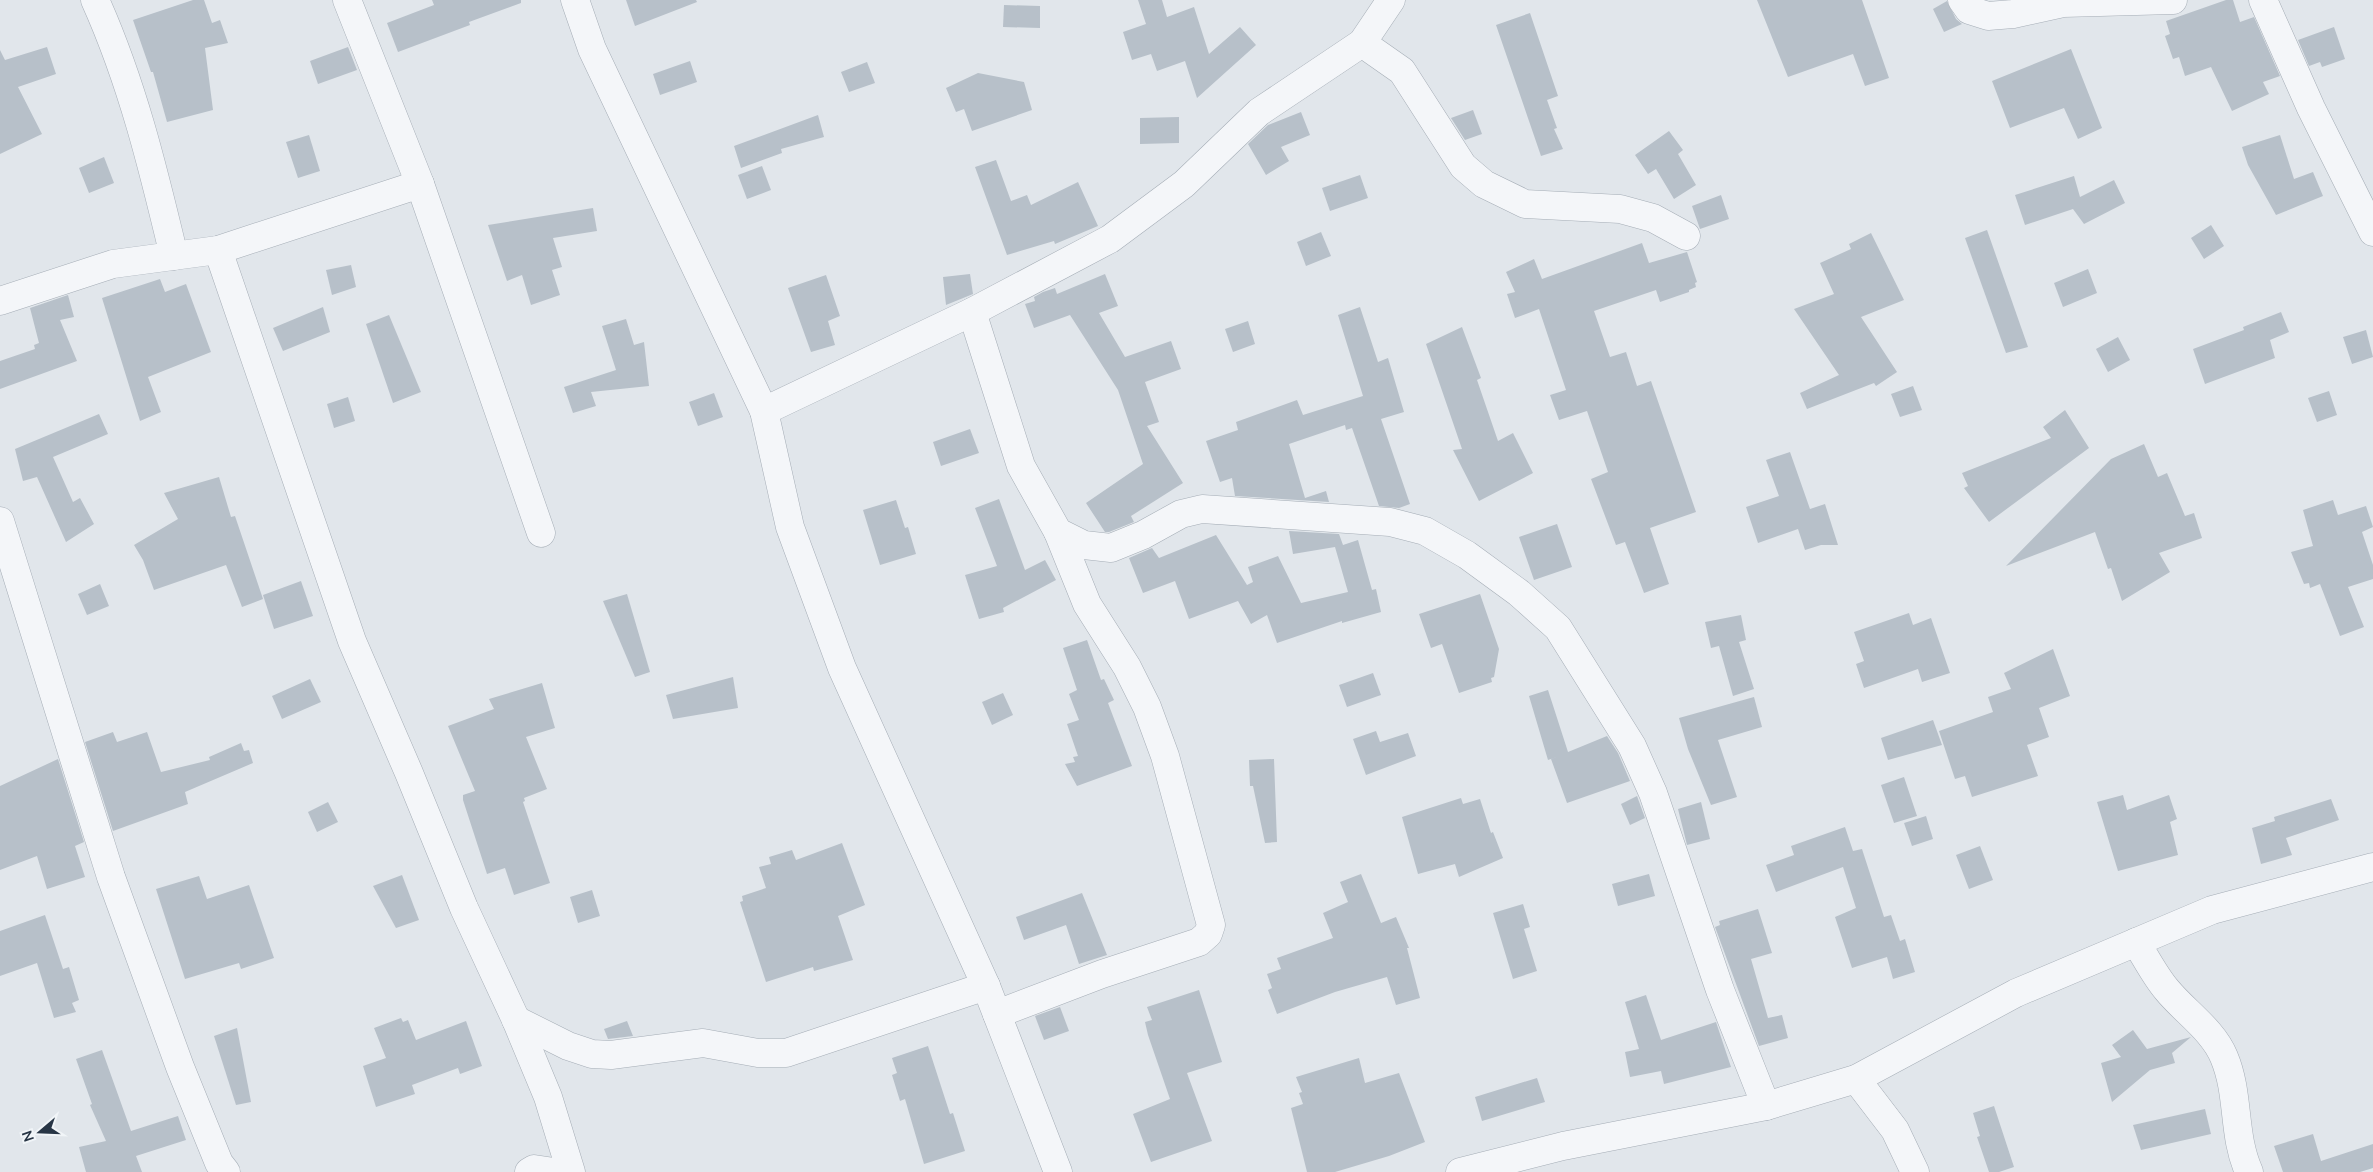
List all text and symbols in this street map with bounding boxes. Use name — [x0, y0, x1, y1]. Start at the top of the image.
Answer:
north arrow — [15, 1107, 65, 1157]
text: N — [17, 1128, 39, 1144]

